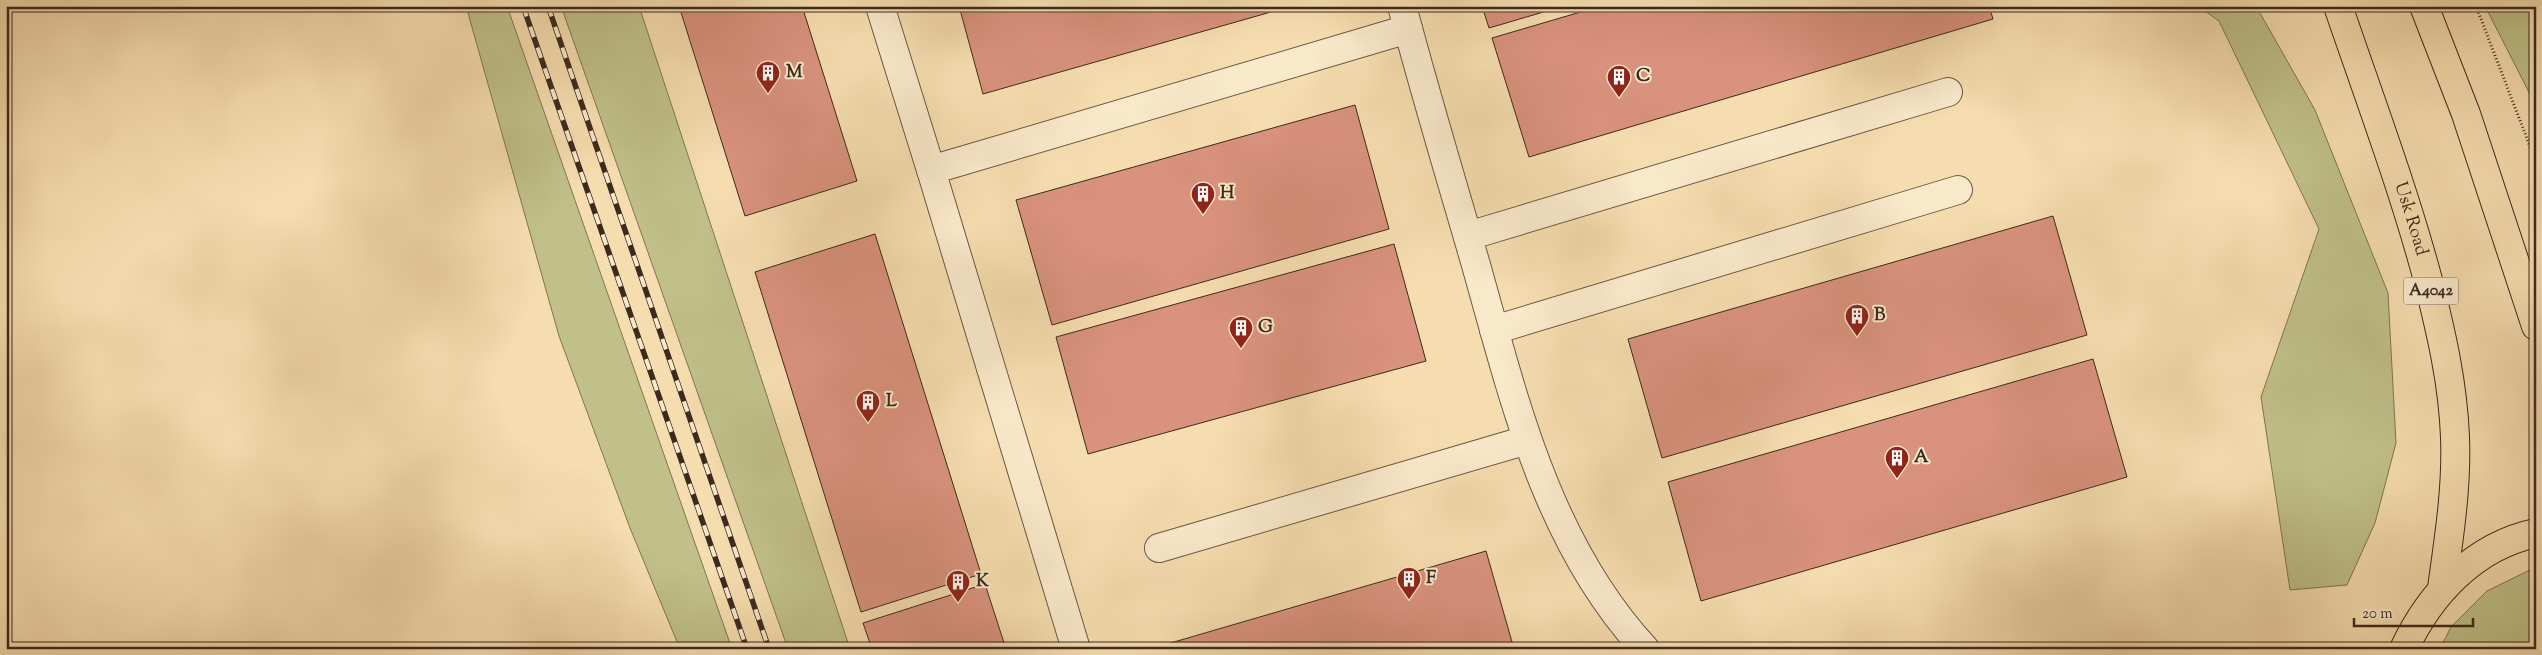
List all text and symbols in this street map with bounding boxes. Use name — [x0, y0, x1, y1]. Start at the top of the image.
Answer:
building icon: M — [755, 60, 781, 94]
place label: M — [786, 60, 803, 86]
building icon: C — [1606, 64, 1632, 98]
place label: C — [1636, 64, 1651, 90]
street label: Usk Road — [2386, 179, 2434, 259]
building icon: H — [1190, 181, 1216, 215]
place label: H — [1220, 181, 1235, 207]
road number: A4042 — [2404, 278, 2458, 304]
building icon: B — [1844, 303, 1870, 337]
place label: B — [1874, 303, 1886, 329]
building icon: G — [1228, 315, 1254, 349]
place label: G — [1258, 315, 1273, 341]
building icon: L — [855, 389, 881, 423]
place label: L — [886, 389, 897, 415]
building icon: A — [1884, 445, 1910, 479]
place label: A — [1914, 445, 1929, 471]
building icon: F — [1396, 566, 1422, 600]
place label: F — [1426, 566, 1436, 592]
building icon: K — [945, 569, 971, 603]
place label: K — [976, 569, 990, 595]
scale bar — [2354, 595, 2473, 627]
text: 20 m — [2362, 604, 2393, 625]

